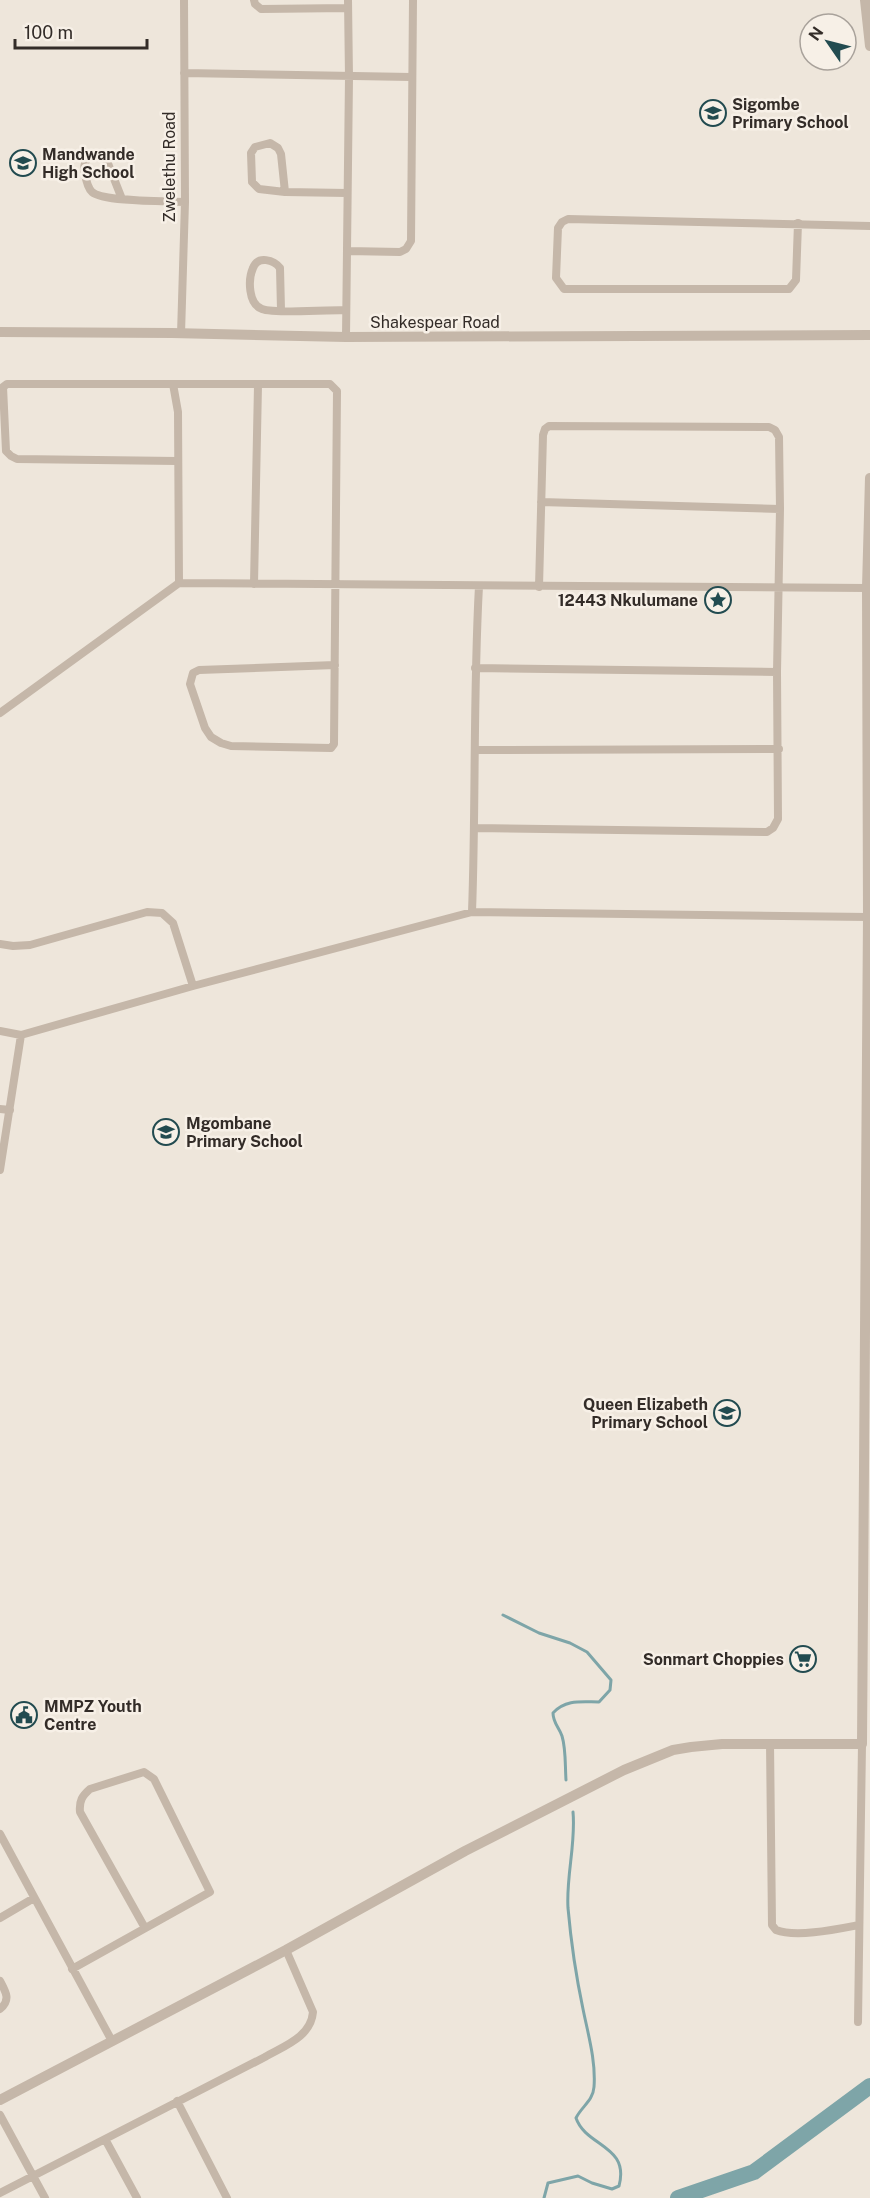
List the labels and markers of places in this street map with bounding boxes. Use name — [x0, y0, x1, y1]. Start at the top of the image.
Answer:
place label: Sigombe Primary School — [732, 95, 849, 132]
school or university icon: Sigombe Primary School — [698, 98, 728, 128]
place label: Mandwande High School — [42, 145, 135, 182]
school or university icon: Mandwande High School — [8, 148, 38, 178]
place icon: 12443 Nkulumane — [703, 585, 733, 615]
place label: 12443 Nkulumane — [558, 591, 698, 610]
place label: Mgombane Primary School — [186, 1114, 303, 1151]
school or university icon: Mgombane Primary School — [151, 1117, 181, 1147]
place label: Queen Elizabeth Primary School — [583, 1395, 708, 1432]
school or university icon: Queen Elizabeth Primary School — [712, 1398, 742, 1428]
supermarket icon: Sonmart Choppies — [788, 1644, 818, 1674]
place label: Sonmart Choppies — [643, 1650, 784, 1669]
place label: MMPZ Youth Centre — [44, 1697, 142, 1734]
public building icon: MMPZ Youth Centre — [9, 1700, 39, 1730]

